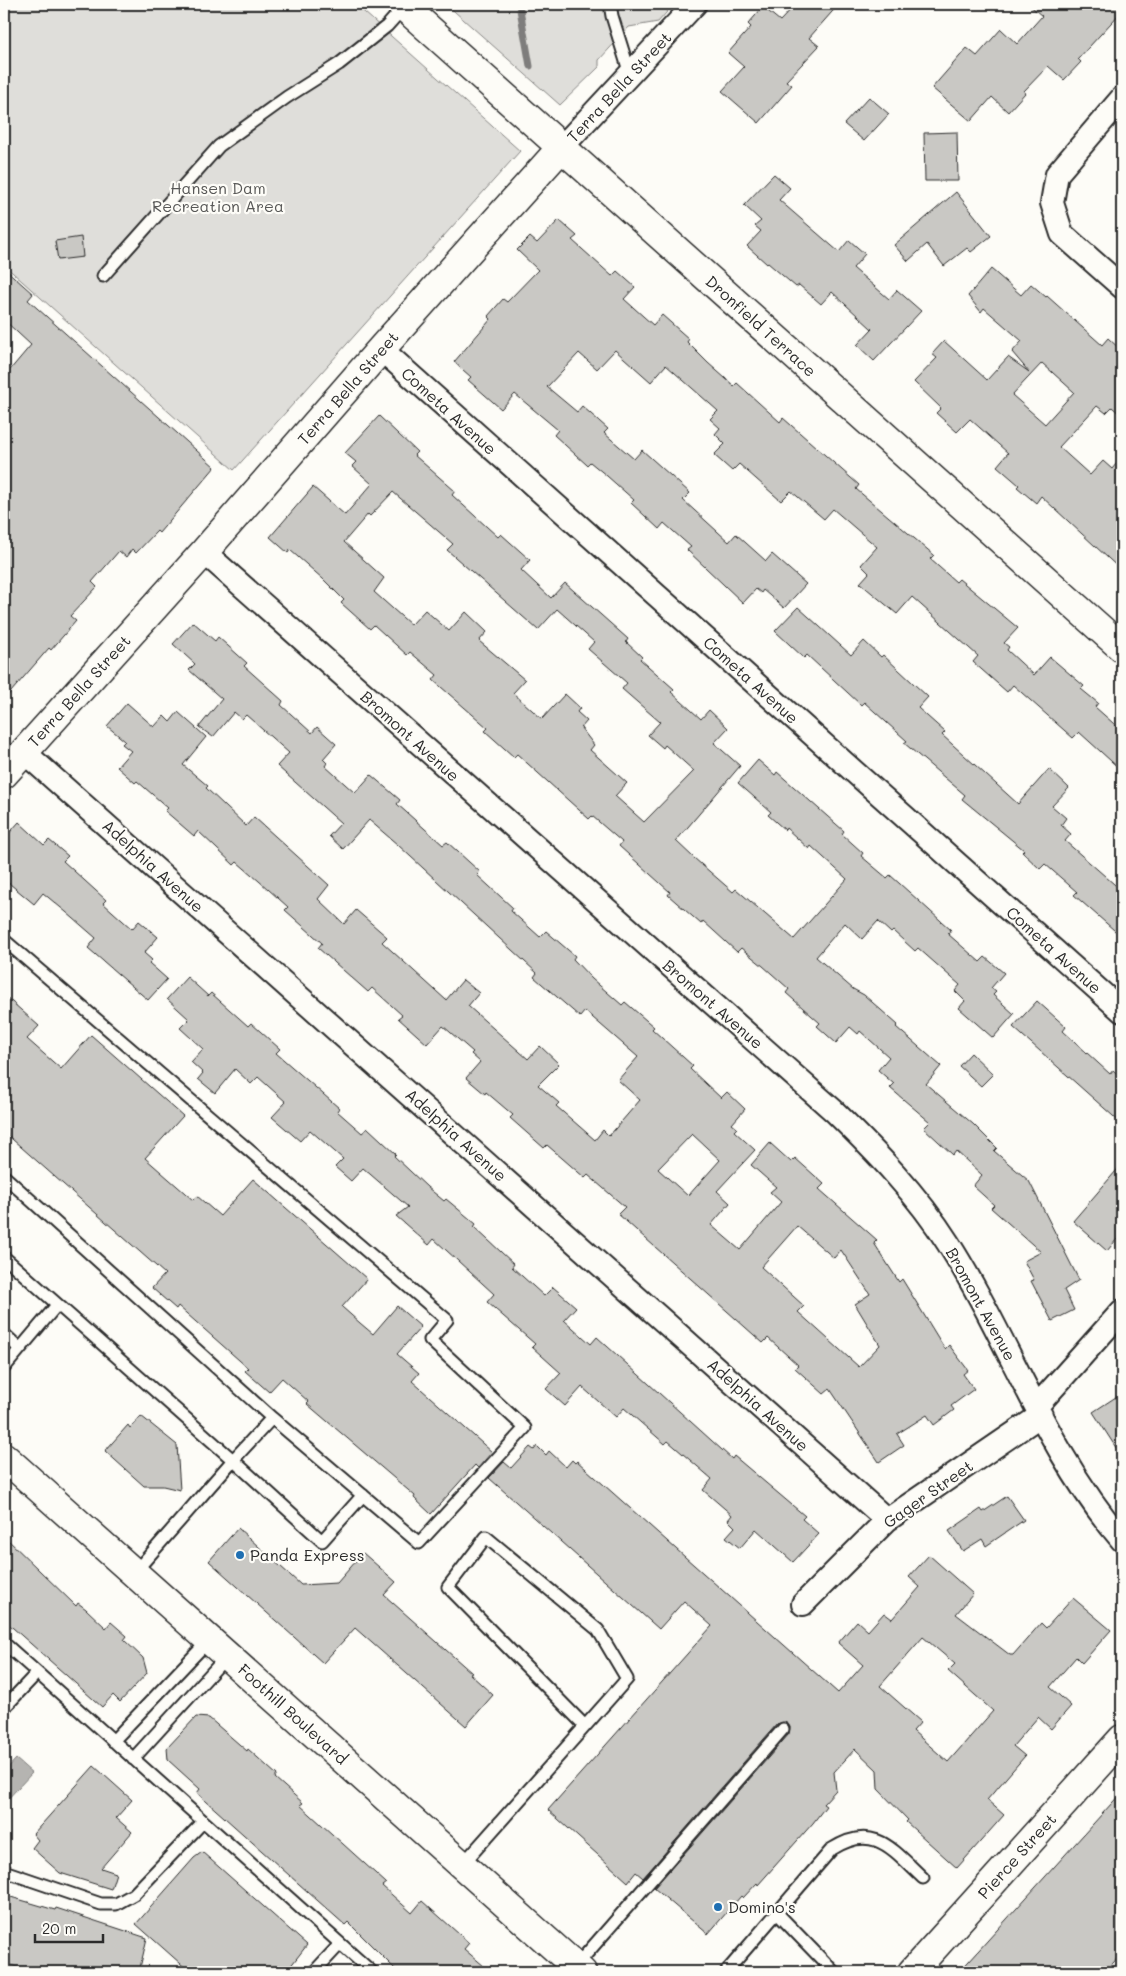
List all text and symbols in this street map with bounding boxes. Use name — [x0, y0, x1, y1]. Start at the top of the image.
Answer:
street label: Terra Bella Street — [562, 27, 675, 146]
park label: Hansen Dam Recreation Area — [152, 177, 284, 216]
street label: Dronfield Terrace — [702, 270, 821, 381]
street label: Terra Bella Street — [293, 326, 403, 449]
street label: Cometa Avenue — [397, 362, 501, 459]
street label: Terra Bella Street — [23, 630, 135, 751]
street label: Cometa Avenue — [699, 631, 803, 728]
street label: Bromont Avenue — [356, 686, 464, 786]
street label: Adelphia Avenue — [98, 815, 208, 917]
street label: Cometa Avenue — [1002, 901, 1106, 998]
street label: Bromont Avenue — [659, 954, 768, 1053]
street label: Adelphia Avenue — [401, 1084, 511, 1186]
street label: Bromont Avenue — [942, 1244, 1021, 1364]
street label: Adelphia Avenue — [703, 1354, 813, 1456]
street label: Gager Street — [879, 1455, 977, 1532]
place label: Panda Express — [250, 1544, 365, 1565]
marker: Panda Express — [234, 1549, 246, 1561]
street label: Foothill Boulevard — [234, 1659, 353, 1769]
street label: Pierce Street — [973, 1809, 1061, 1903]
place label: Domino's — [728, 1896, 796, 1917]
marker: Domino's — [712, 1901, 724, 1913]
scale bar — [35, 1911, 102, 1943]
text: 20 m — [42, 1918, 76, 1938]

